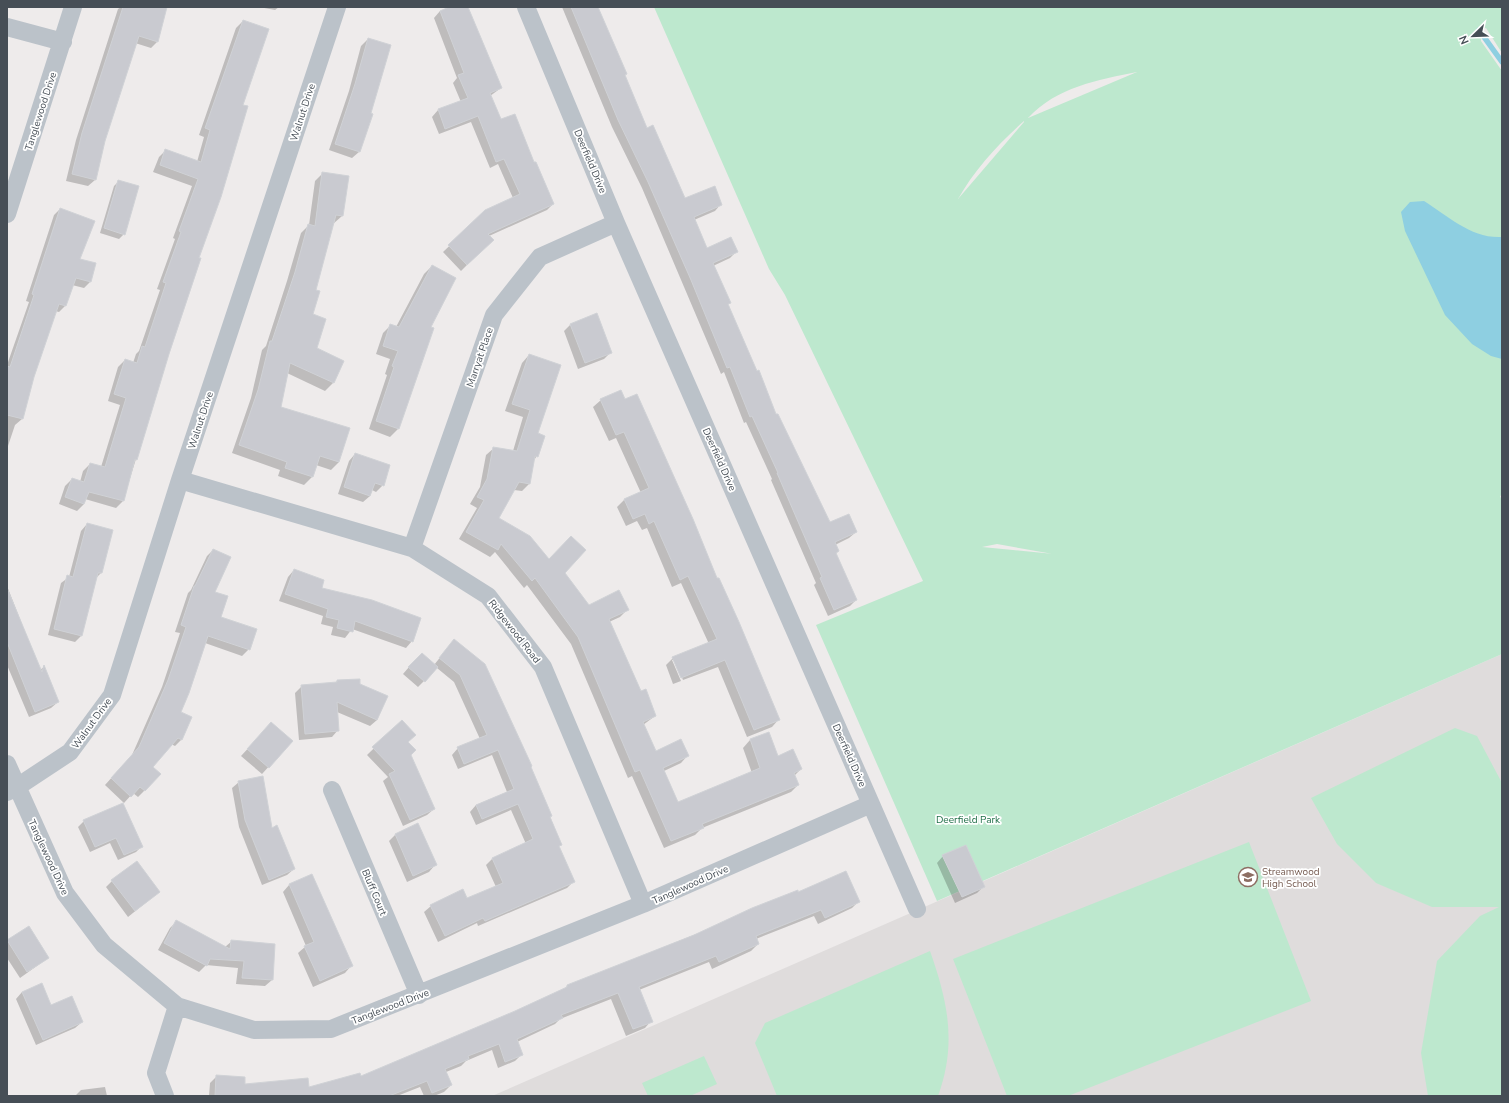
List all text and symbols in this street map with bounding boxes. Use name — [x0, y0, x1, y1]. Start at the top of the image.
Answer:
north arrow — [1453, 16, 1493, 56]
text: N — [1456, 33, 1473, 46]
street label: Tanglewood Drive — [22, 70, 60, 152]
street label: Walnut Drive — [287, 82, 319, 143]
street label: Deerfield Drive — [570, 127, 610, 195]
street label: Marryat Place — [463, 326, 497, 389]
street label: Walnut Drive — [185, 390, 217, 451]
street label: Deerfield Drive — [699, 426, 739, 493]
street label: Ridgewood Road — [485, 597, 544, 666]
street label: Walnut Drive — [69, 695, 115, 752]
street label: Deerfield Drive — [829, 722, 869, 789]
park label: Deerfield Park — [936, 813, 1001, 827]
street label: Tanglewood Drive — [24, 817, 72, 897]
street label: Tanglewood Drive — [650, 862, 731, 908]
place label: Streamwood High School — [1262, 865, 1320, 891]
school or university icon: Streamwood High School — [1237, 866, 1259, 888]
street label: Bluff Court — [358, 867, 390, 918]
street label: Tanglewood Drive — [350, 986, 431, 1028]

